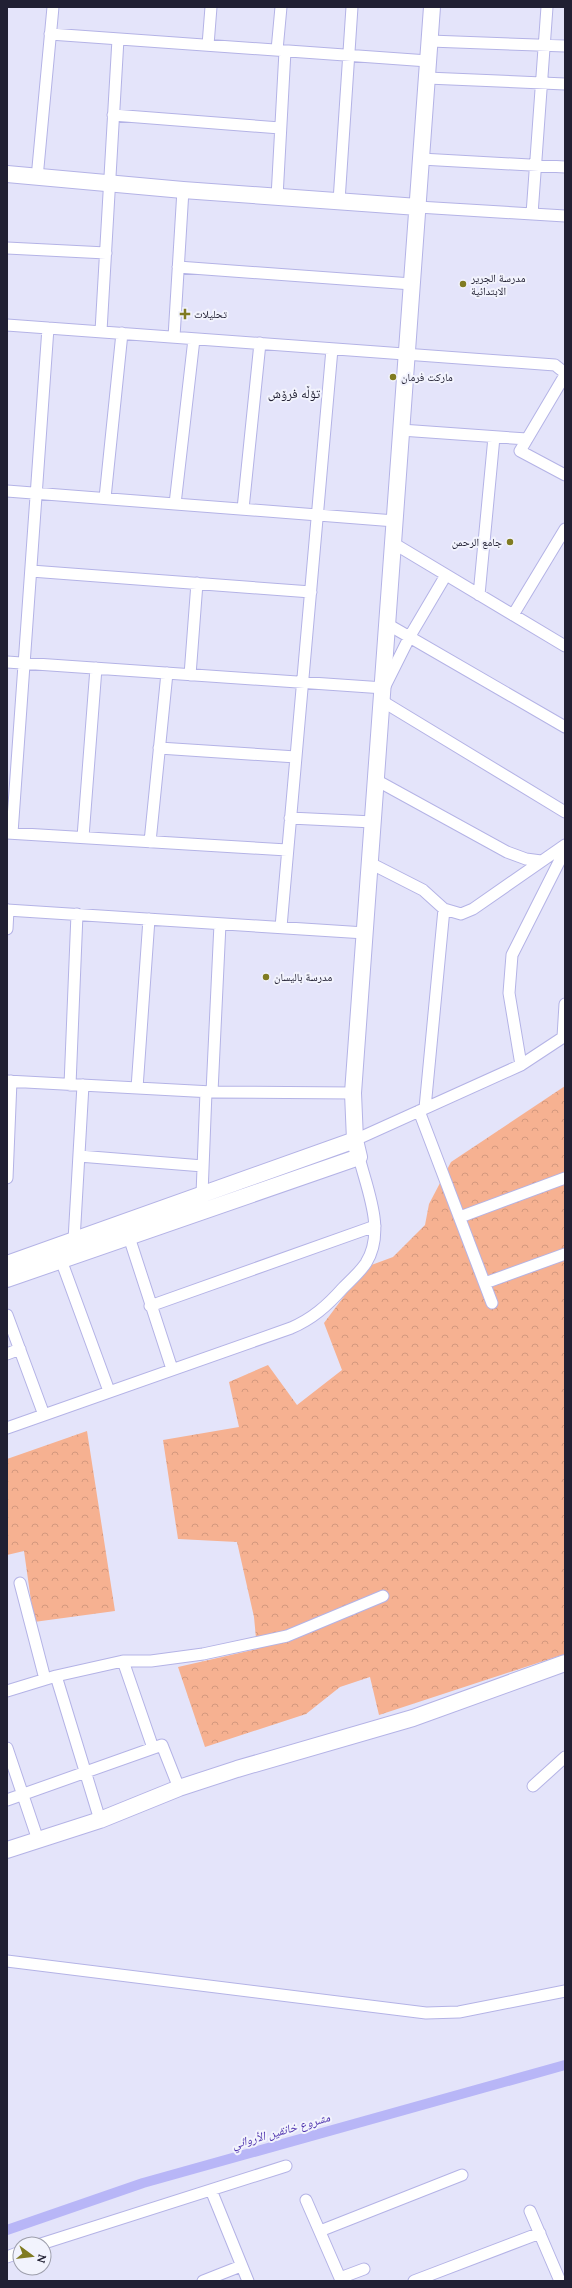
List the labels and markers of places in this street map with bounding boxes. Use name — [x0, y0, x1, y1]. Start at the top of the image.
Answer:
place label: مدرسة الجرير الابتدائية — [470, 271, 526, 298]
marker: مدرسة الجرير الابتدائية — [458, 279, 468, 289]
place label: تحلیلات — [194, 307, 228, 321]
marker: تحلیلات — [179, 308, 191, 320]
place label: مارکت فرمان — [401, 370, 453, 384]
marker: مارکت فرمان — [388, 372, 398, 382]
place label: جامع الرحمن — [452, 535, 502, 549]
marker: جامع الرحمن — [505, 537, 515, 547]
place label: مدرسة بالیسان — [274, 970, 332, 984]
marker: مدرسة بالیسان — [261, 972, 271, 982]

